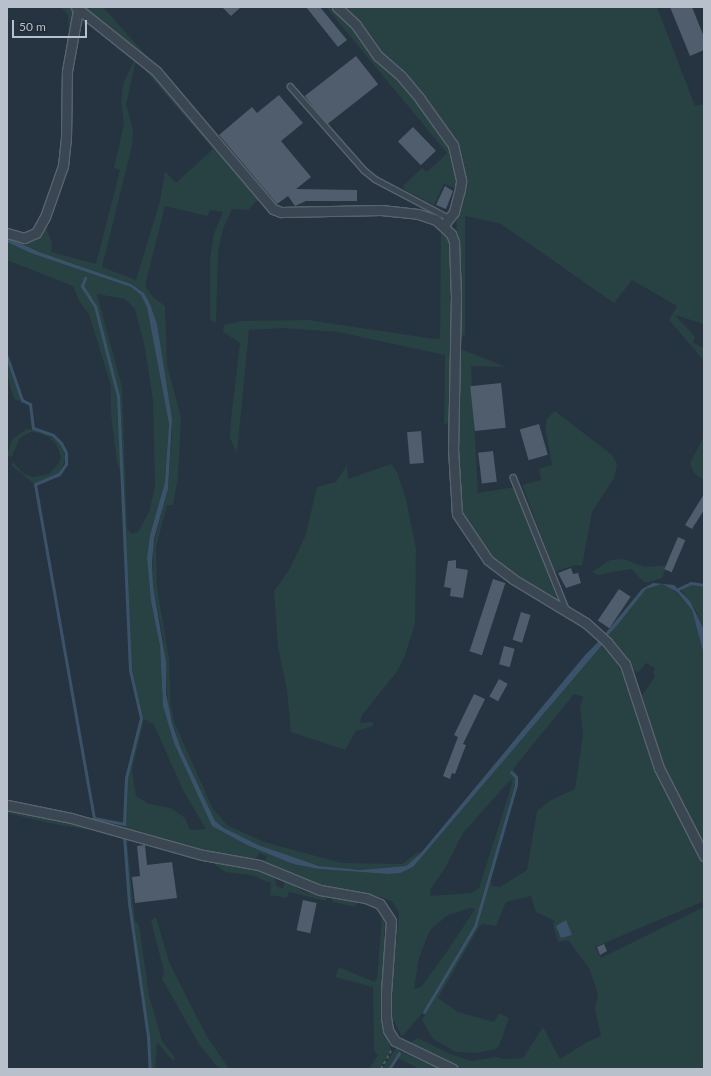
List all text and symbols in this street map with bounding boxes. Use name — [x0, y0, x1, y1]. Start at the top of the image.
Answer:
scale bar — [14, 12, 89, 38]
text: 50 m — [19, 19, 46, 34]

